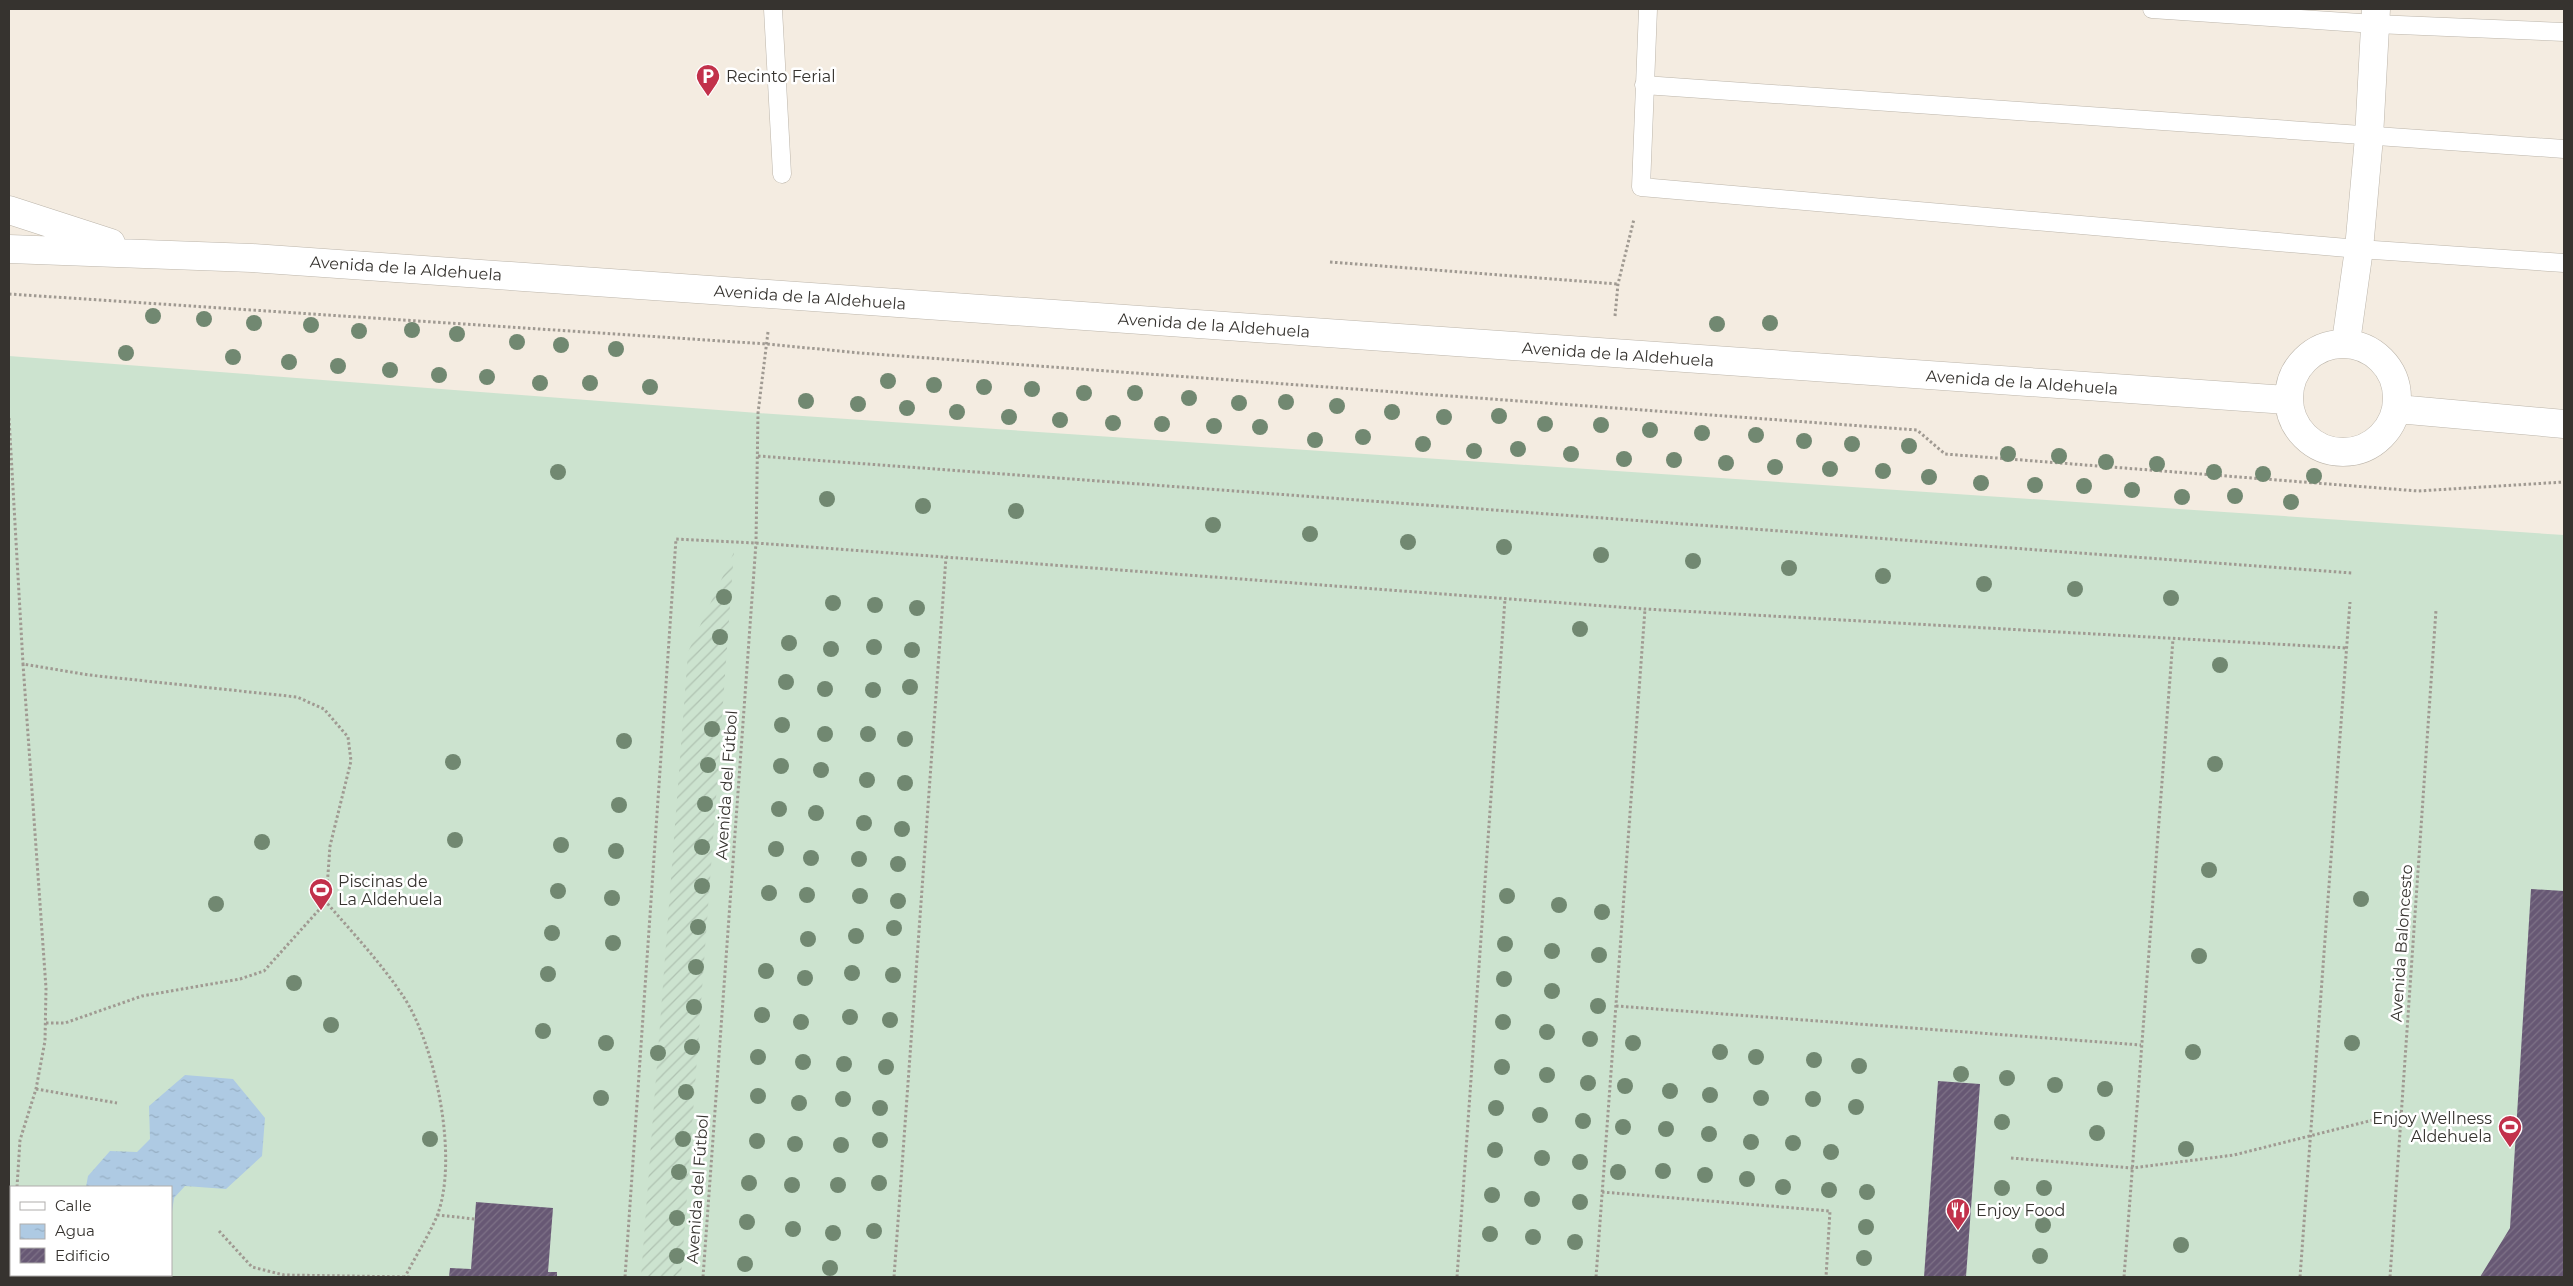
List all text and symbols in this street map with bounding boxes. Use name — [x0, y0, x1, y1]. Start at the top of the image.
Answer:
parking icon: Recinto Ferial — [695, 63, 721, 97]
place label: Recinto Ferial — [726, 67, 836, 86]
street label: Avenida de la Aldehuela — [309, 252, 503, 285]
street label: Avenida de la Aldehuela — [713, 281, 907, 314]
street label: Avenida de la Aldehuela — [1117, 309, 1311, 342]
street label: Avenida de la Aldehuela — [1521, 338, 1715, 371]
street label: Avenida de la Aldehuela — [1925, 366, 2119, 399]
street label: Avenida del Fútbol — [712, 710, 741, 861]
street label: Avenida Baloncesto — [2387, 864, 2416, 1022]
place label: Piscinas de La Aldehuela — [338, 872, 442, 909]
sports icon: Piscinas de La Aldehuela — [308, 877, 334, 911]
place label: Enjoy Wellness Aldehuela — [2372, 1109, 2492, 1146]
street label: Avenida del Fútbol — [683, 1114, 712, 1265]
sports icon: Enjoy Wellness Aldehuela — [2497, 1114, 2523, 1148]
legend — [10, 1186, 172, 1276]
text: Calle — [55, 1196, 92, 1215]
restaurant icon: Enjoy Food — [1945, 1197, 1971, 1231]
place label: Enjoy Food — [1976, 1201, 2065, 1220]
text: Agua — [55, 1221, 95, 1240]
text: Edificio — [55, 1246, 110, 1265]

